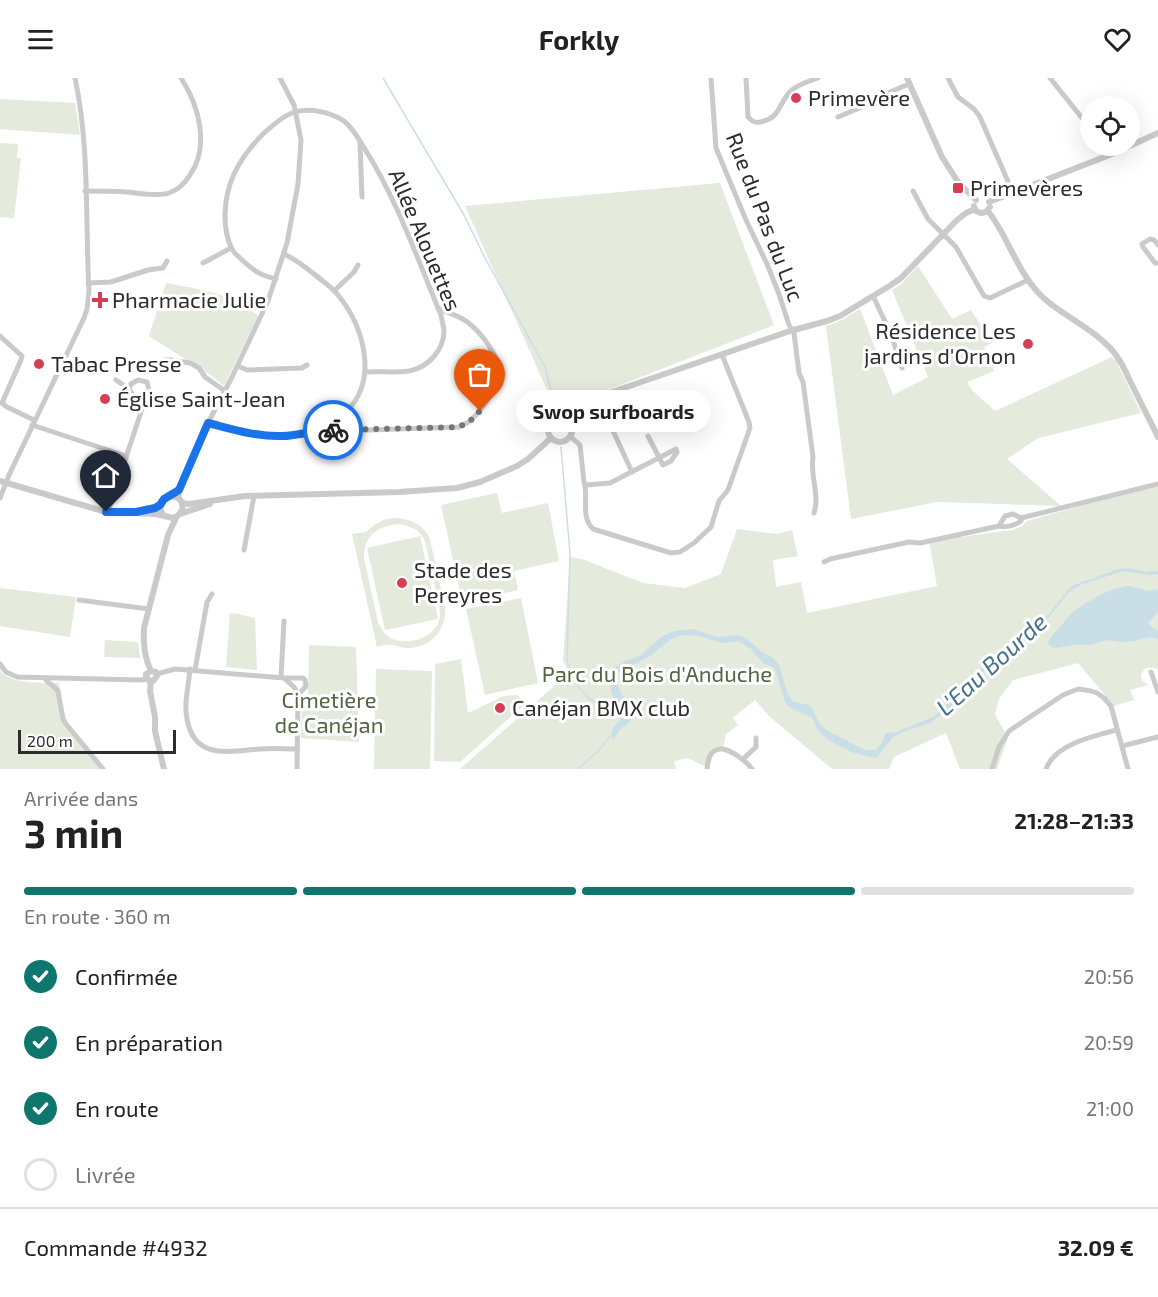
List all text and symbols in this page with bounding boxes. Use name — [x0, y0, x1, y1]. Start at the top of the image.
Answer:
icon: menu — [24, 23, 57, 56]
text: Forkly — [539, 23, 619, 55]
icon: heart — [1101, 23, 1134, 56]
place label: Primevère — [808, 84, 910, 110]
marker: Primevère — [789, 91, 803, 105]
map controls — [1080, 96, 1140, 156]
button: locate — [1080, 96, 1140, 156]
street label: Rue du Pas du Luc — [722, 129, 810, 305]
street label: Allée Alouettes — [384, 165, 468, 314]
place label: Primevères — [970, 174, 1083, 200]
marker: Primevères — [951, 181, 965, 195]
place label: Pharmacie Julie — [112, 286, 266, 312]
marker: Pharmacie Julie — [93, 293, 107, 307]
place label: Résidence Les jardins d'Ornon — [864, 317, 1016, 369]
marker: Résidence Les jardins d'Ornon — [1021, 337, 1035, 351]
pin — [454, 349, 505, 411]
place label: Tabac Presse — [51, 350, 182, 376]
marker: Tabac Presse — [32, 357, 46, 371]
icon: bag — [463, 358, 496, 391]
place label: Église Saint-Jean — [117, 385, 286, 411]
callout: Swop surfboards — [516, 390, 711, 432]
marker: Église Saint-Jean — [98, 392, 112, 406]
text: Swop surfboards — [533, 399, 694, 423]
courier — [303, 400, 363, 460]
icon: bike — [317, 414, 350, 447]
pin — [80, 450, 131, 512]
icon: home — [89, 459, 122, 492]
place label: Stade des Pereyres — [414, 556, 512, 607]
marker: Stade des Pereyres — [395, 576, 409, 590]
water label: L'Eau Bourde — [930, 607, 1052, 721]
park label: Parc du Bois d'Anduche — [542, 660, 772, 686]
park label: Cimetière de Canéjan — [275, 686, 383, 738]
place label: Canéjan BMX club — [512, 694, 690, 721]
marker: Canéjan BMX club — [493, 701, 507, 715]
scale bar — [18, 727, 176, 754]
text: 200 m — [27, 731, 73, 750]
text: Arrivée dans — [24, 786, 138, 810]
text: 21:28–21:33 — [1014, 807, 1134, 833]
text: 3 min — [24, 809, 123, 856]
text: En route · 360 m — [24, 904, 170, 928]
icon: check — [24, 960, 57, 993]
text: Confirmée — [75, 963, 178, 989]
text: 20:56 — [1084, 964, 1134, 988]
icon: check — [24, 1026, 57, 1059]
text: En préparation — [75, 1029, 223, 1055]
text: 20:59 — [1084, 1030, 1134, 1054]
icon: check — [24, 1092, 57, 1125]
text: En route — [75, 1095, 159, 1121]
text: 21:00 — [1086, 1096, 1134, 1120]
text: Livrée — [75, 1161, 136, 1187]
text: Commande #4932 — [24, 1234, 208, 1260]
text: 32.09 € — [1058, 1234, 1134, 1260]

